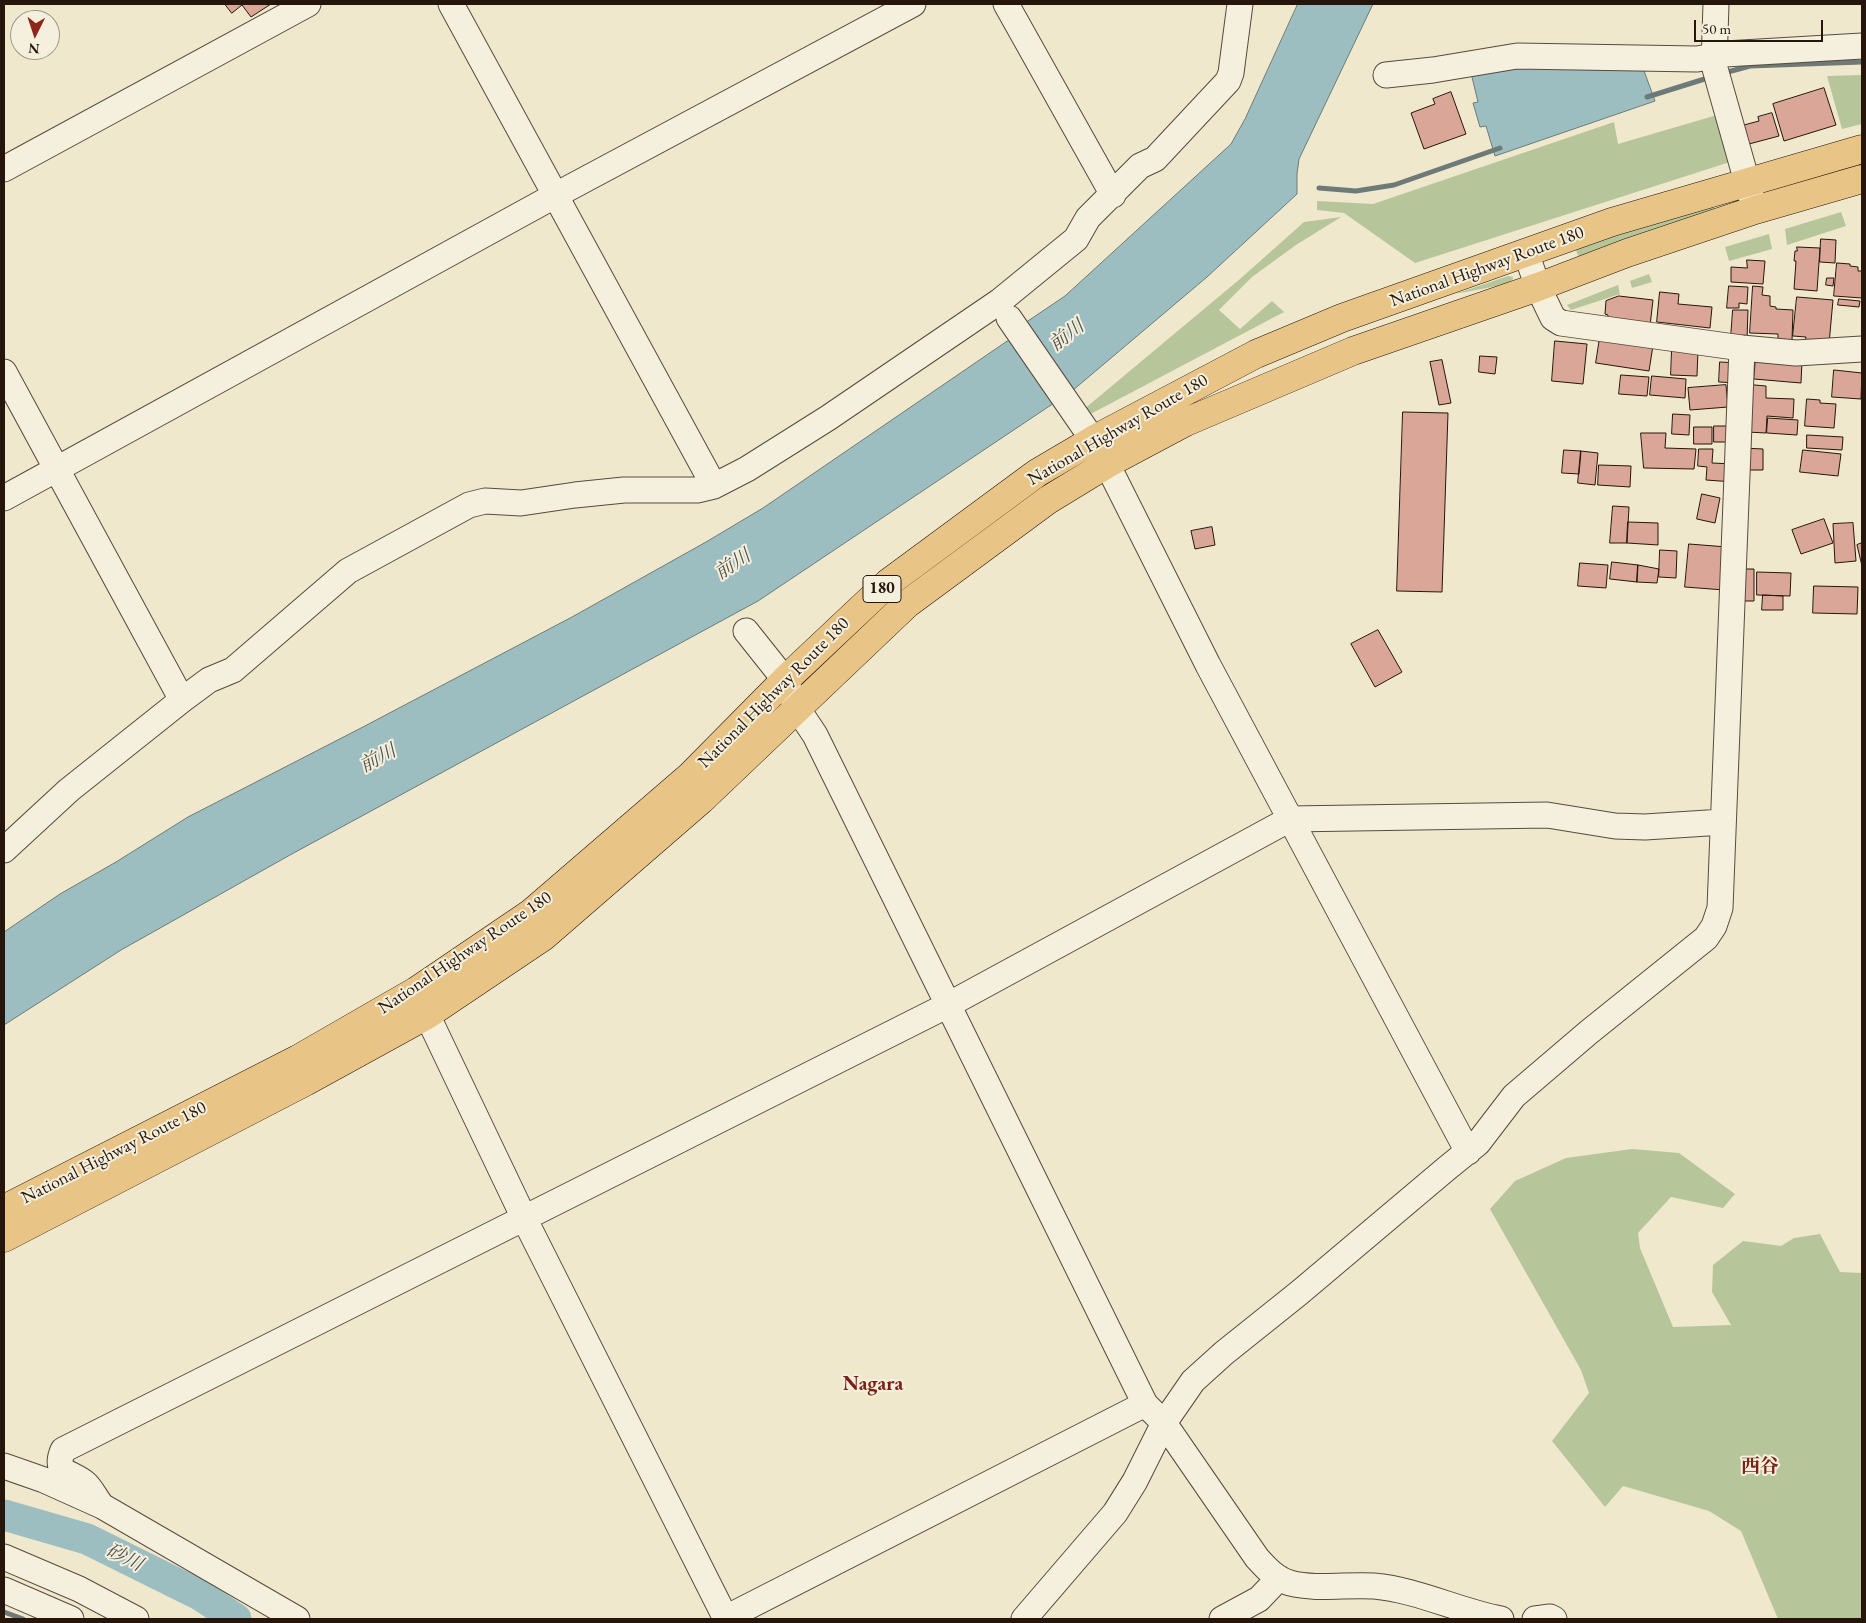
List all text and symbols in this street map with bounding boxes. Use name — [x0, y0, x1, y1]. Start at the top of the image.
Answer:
north arrow — [10, 10, 60, 60]
scale bar — [1696, 10, 1825, 42]
text: 50 m — [1702, 19, 1731, 38]
text: N — [28, 40, 40, 58]
street label: National Highway Route 180 — [1387, 222, 1587, 312]
water label: 前川 — [1045, 315, 1089, 357]
street label: National Highway Route 180 — [1024, 369, 1212, 491]
water label: 前川 — [711, 545, 755, 585]
road number: 180 — [863, 576, 901, 602]
street label: National Highway Route 180 — [694, 613, 854, 773]
water label: 前川 — [356, 740, 400, 778]
street label: National Highway Route 180 — [374, 887, 556, 1019]
street label: National Highway Route 180 — [18, 1097, 210, 1209]
district label: Nagara — [843, 1373, 903, 1397]
district label: 西谷 — [1741, 1456, 1779, 1478]
water label: 砂川 — [102, 1539, 146, 1577]

